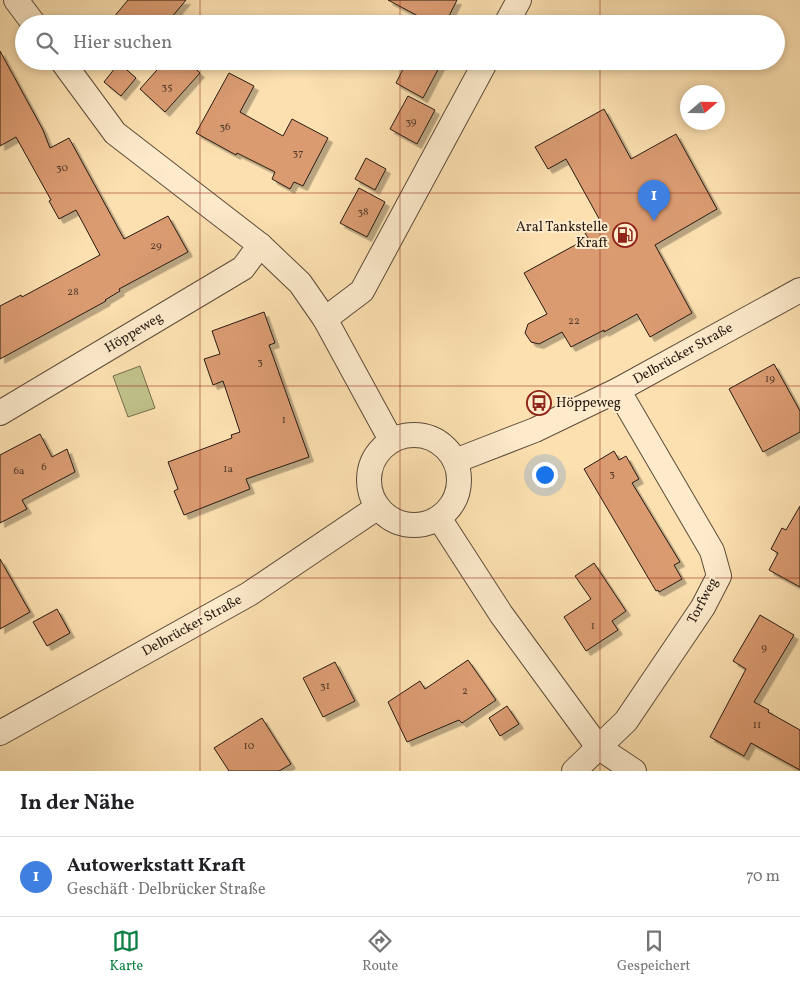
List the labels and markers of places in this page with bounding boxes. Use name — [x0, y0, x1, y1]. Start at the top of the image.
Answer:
pin: 1 — [638, 180, 670, 221]
place label: Aral Tankstelle Kraft — [516, 218, 608, 253]
fuel station icon: Aral Tankstelle Kraft — [612, 222, 638, 248]
bus stop icon: Höppeweg — [526, 390, 552, 416]
place label: Höppeweg — [556, 394, 621, 413]

